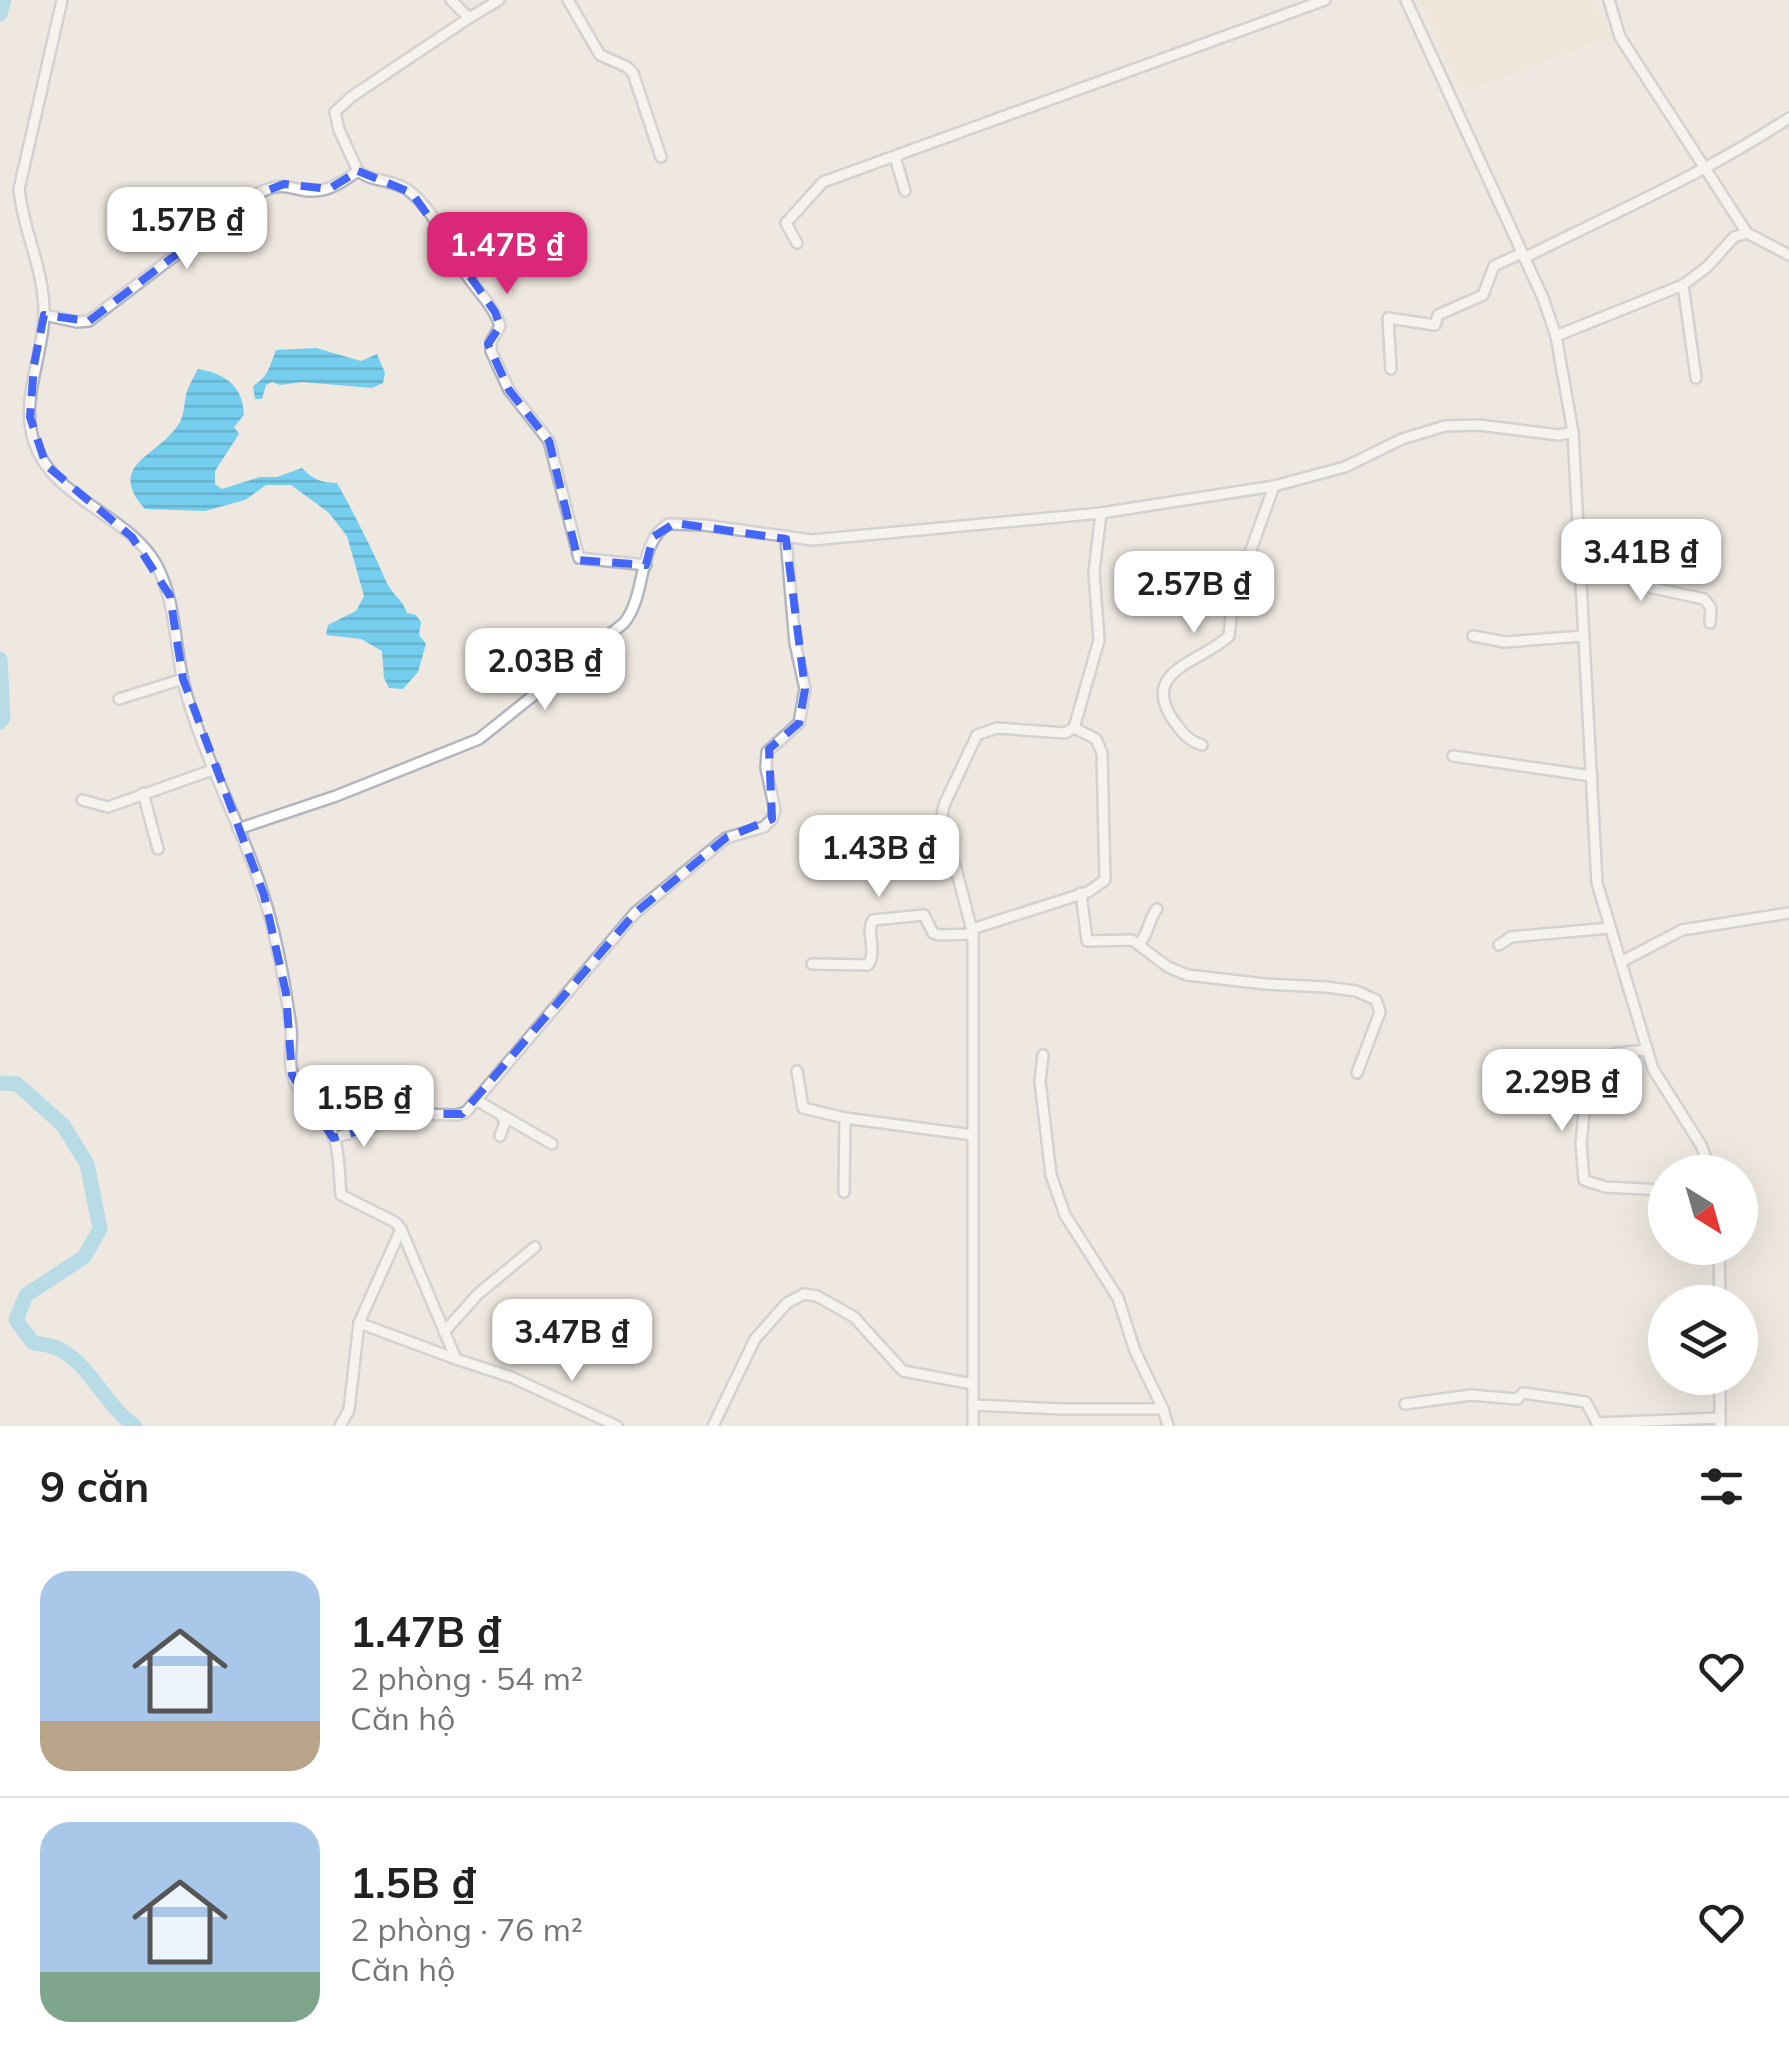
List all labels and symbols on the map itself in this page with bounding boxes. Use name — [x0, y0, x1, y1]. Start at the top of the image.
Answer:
pin: 1.57B ₫ — [95, 187, 279, 272]
pin: 1.47B ₫ — [415, 212, 599, 297]
pin: 3.41B ₫ — [1549, 519, 1733, 604]
pin: 2.57B ₫ — [1102, 551, 1286, 636]
pin: 2.03B ₫ — [453, 628, 637, 713]
pin: 1.43B ₫ — [787, 815, 971, 900]
pin: 2.29B ₫ — [1470, 1049, 1654, 1134]
pin: 1.5B ₫ — [283, 1065, 445, 1150]
north arrow — [1648, 1155, 1758, 1265]
pin: 3.47B ₫ — [480, 1299, 664, 1384]

